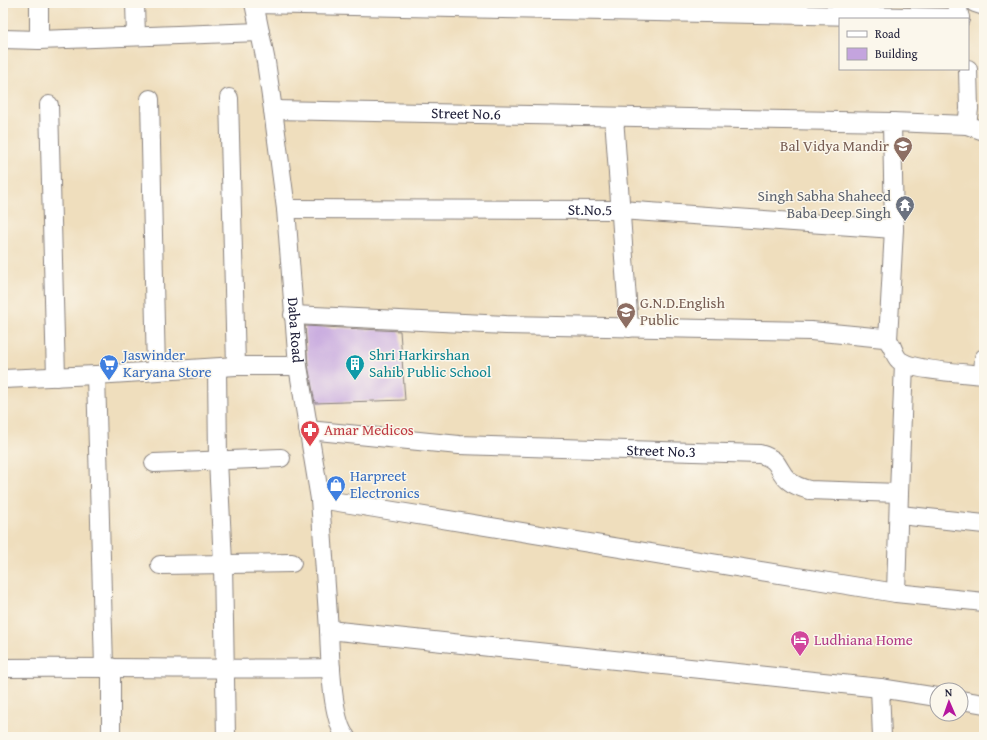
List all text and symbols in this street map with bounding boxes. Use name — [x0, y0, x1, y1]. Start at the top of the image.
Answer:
legend — [839, 18, 969, 70]
text: Road — [875, 25, 901, 42]
text: Building — [875, 45, 918, 62]
street label: Street No.6 — [431, 102, 501, 124]
place label: Bal Vidya Mandir — [780, 135, 889, 156]
school or university icon: Bal Vidya Mandir — [892, 135, 914, 163]
place label: Singh Sabha Shaheed Baba Deep Singh — [758, 185, 892, 223]
temple icon: Singh Sabha Shaheed Baba Deep Singh — [894, 194, 916, 222]
street label: St.No.5 — [568, 199, 612, 220]
place label: G.N.D.English Public — [640, 292, 726, 330]
street label: Daba Road — [283, 296, 309, 364]
school or university icon: G.N.D.English Public — [615, 301, 637, 329]
place label: Jaswinder Karyana Store — [121, 344, 212, 382]
place label: Shri Harkirshan Sahib Public School — [369, 344, 491, 382]
supermarket icon: Jaswinder Karyana Store — [98, 353, 120, 381]
building icon: Shri Harkirshan Sahib Public School — [344, 353, 366, 381]
pharmacy icon: Amar Medicos — [299, 419, 321, 447]
place label: Amar Medicos — [324, 419, 414, 440]
street label: Street No.3 — [626, 439, 696, 462]
place label: Harpreet Electronics — [350, 465, 420, 503]
shop icon: Harpreet Electronics — [325, 474, 347, 502]
hotel icon: Ludhiana Home — [789, 629, 811, 657]
place label: Ludhiana Home — [814, 629, 913, 650]
north arrow — [929, 682, 969, 722]
text: N — [945, 684, 953, 700]

